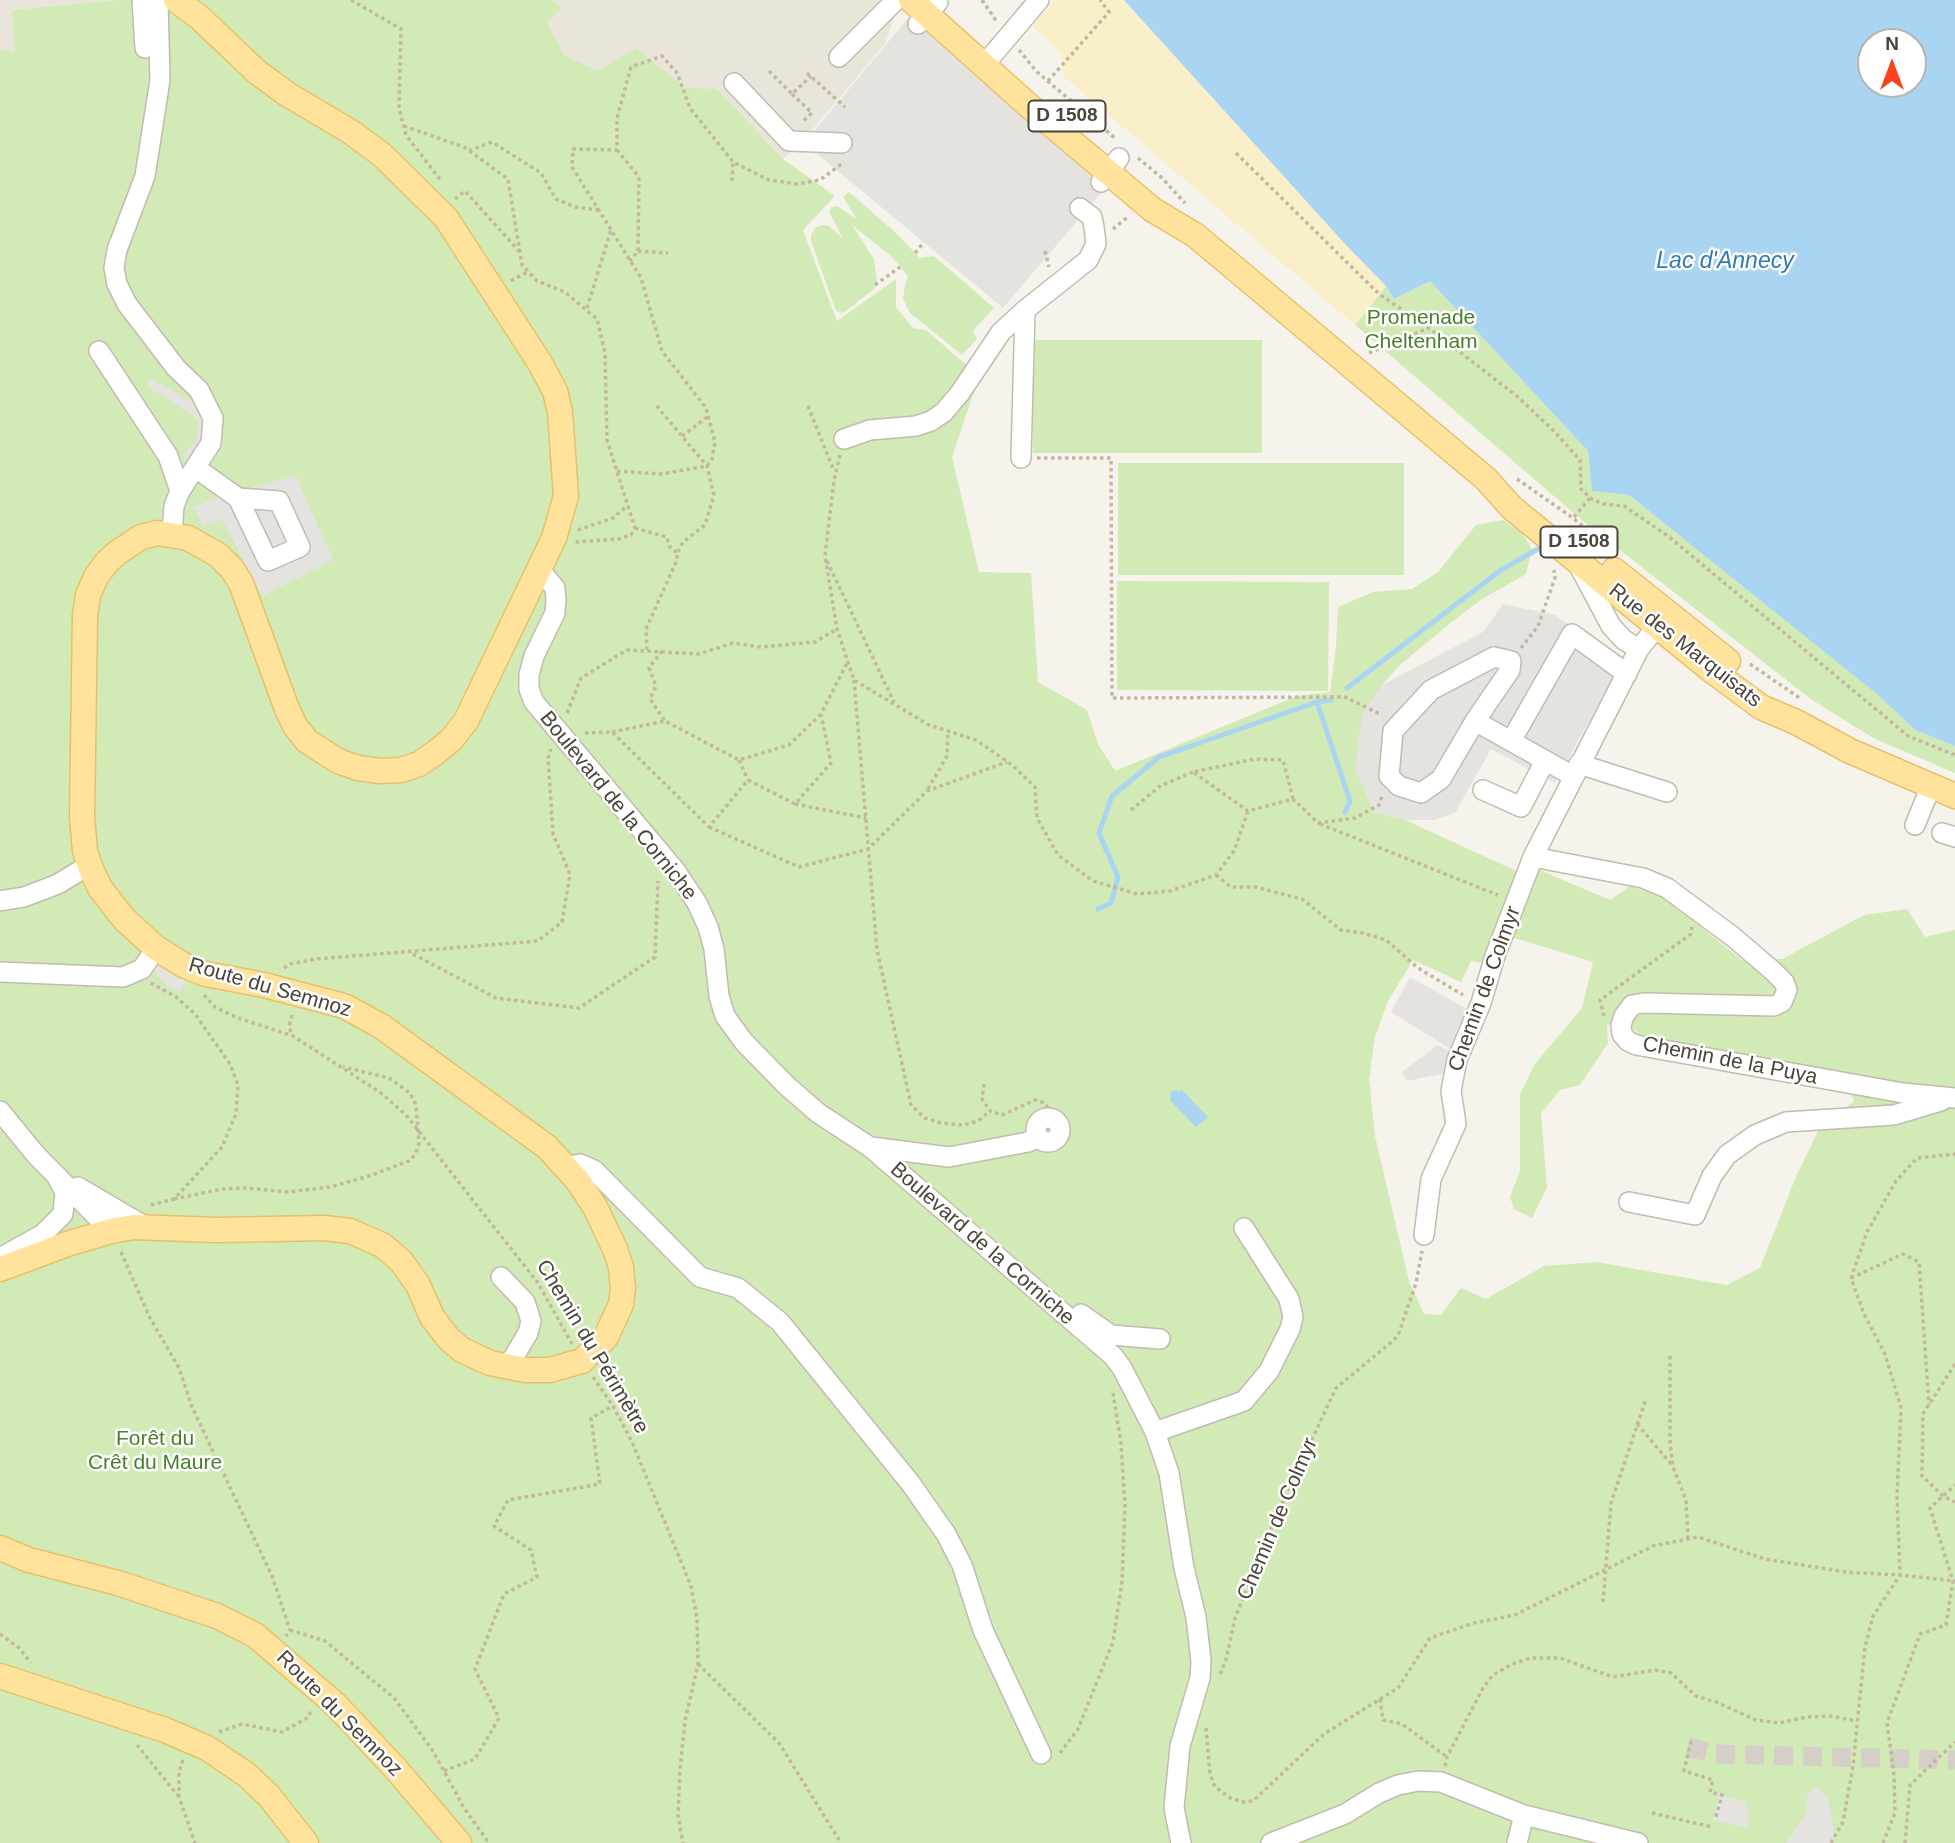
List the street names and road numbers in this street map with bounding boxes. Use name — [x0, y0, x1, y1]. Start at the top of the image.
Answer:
road number: D 1508 — [1028, 100, 1106, 132]
road number: D 1508 — [1540, 526, 1618, 558]
street label: Rue des Marquisats — [1604, 579, 1766, 713]
street label: Boulevard de la Corniche — [534, 706, 702, 906]
street label: Chemin de Colmyr — [1443, 903, 1527, 1075]
street label: Route du Semnoz — [186, 953, 354, 1023]
street label: Chemin de la Puya — [1641, 1032, 1819, 1090]
street label: Boulevard de la Corniche — [885, 1157, 1079, 1331]
street label: Chemin du Périmètre — [530, 1255, 654, 1439]
street label: Chemin de Colmyr — [1232, 1434, 1324, 1604]
street label: Route du Semnoz — [271, 1646, 407, 1782]

